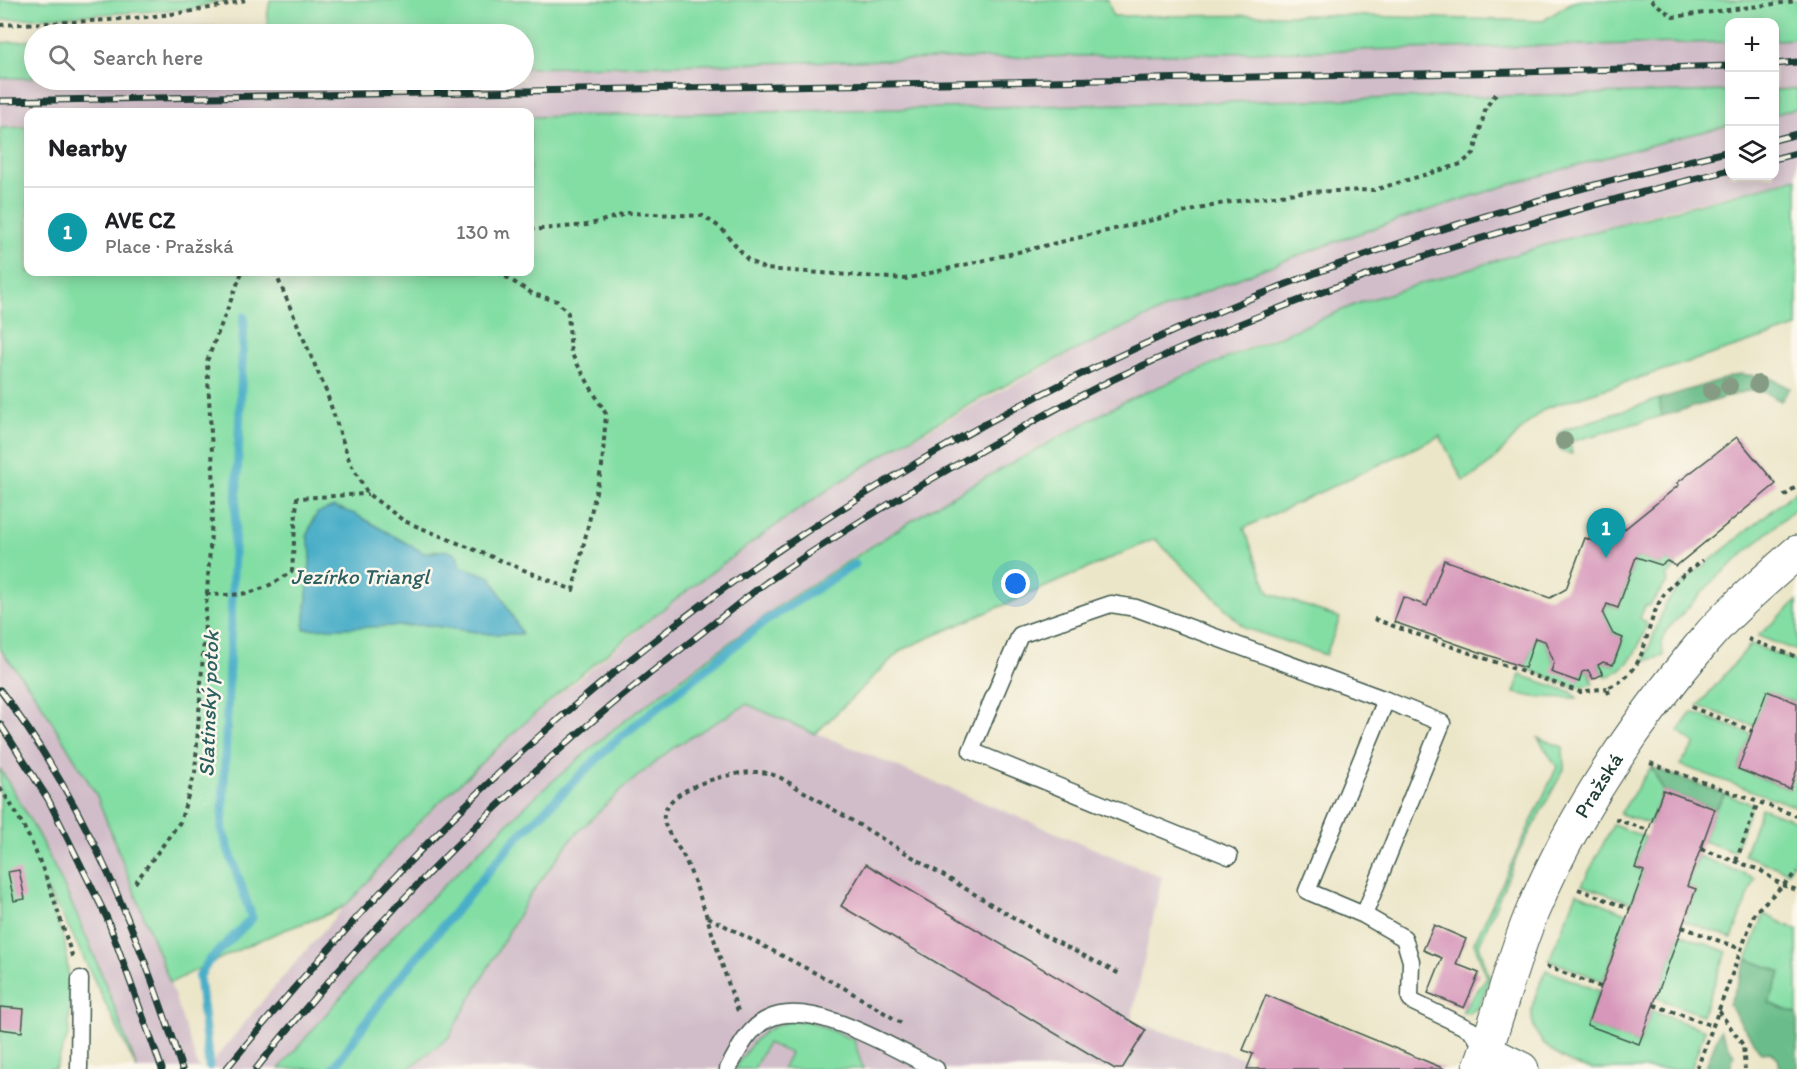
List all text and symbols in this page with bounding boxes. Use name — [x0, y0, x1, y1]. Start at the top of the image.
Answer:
map controls — [1725, 18, 1779, 180]
button: + — [1725, 18, 1779, 72]
search box — [24, 24, 534, 90]
icon: search — [45, 41, 78, 74]
text: Search here — [93, 44, 203, 71]
button: − — [1725, 72, 1779, 126]
button: layers — [1725, 126, 1779, 180]
text: Nearby — [48, 131, 127, 163]
text: AVE CZ — [105, 207, 175, 234]
text: 1 — [63, 220, 72, 244]
text: 130 m — [456, 220, 510, 244]
text: Place · Pražská — [105, 234, 234, 258]
pin: 1 — [1586, 508, 1626, 558]
water label: Jezírko Triangl — [291, 563, 431, 590]
your location — [1001, 569, 1030, 598]
water label: Slatinský potok — [192, 629, 225, 778]
street label: Pražská — [1569, 748, 1628, 822]

